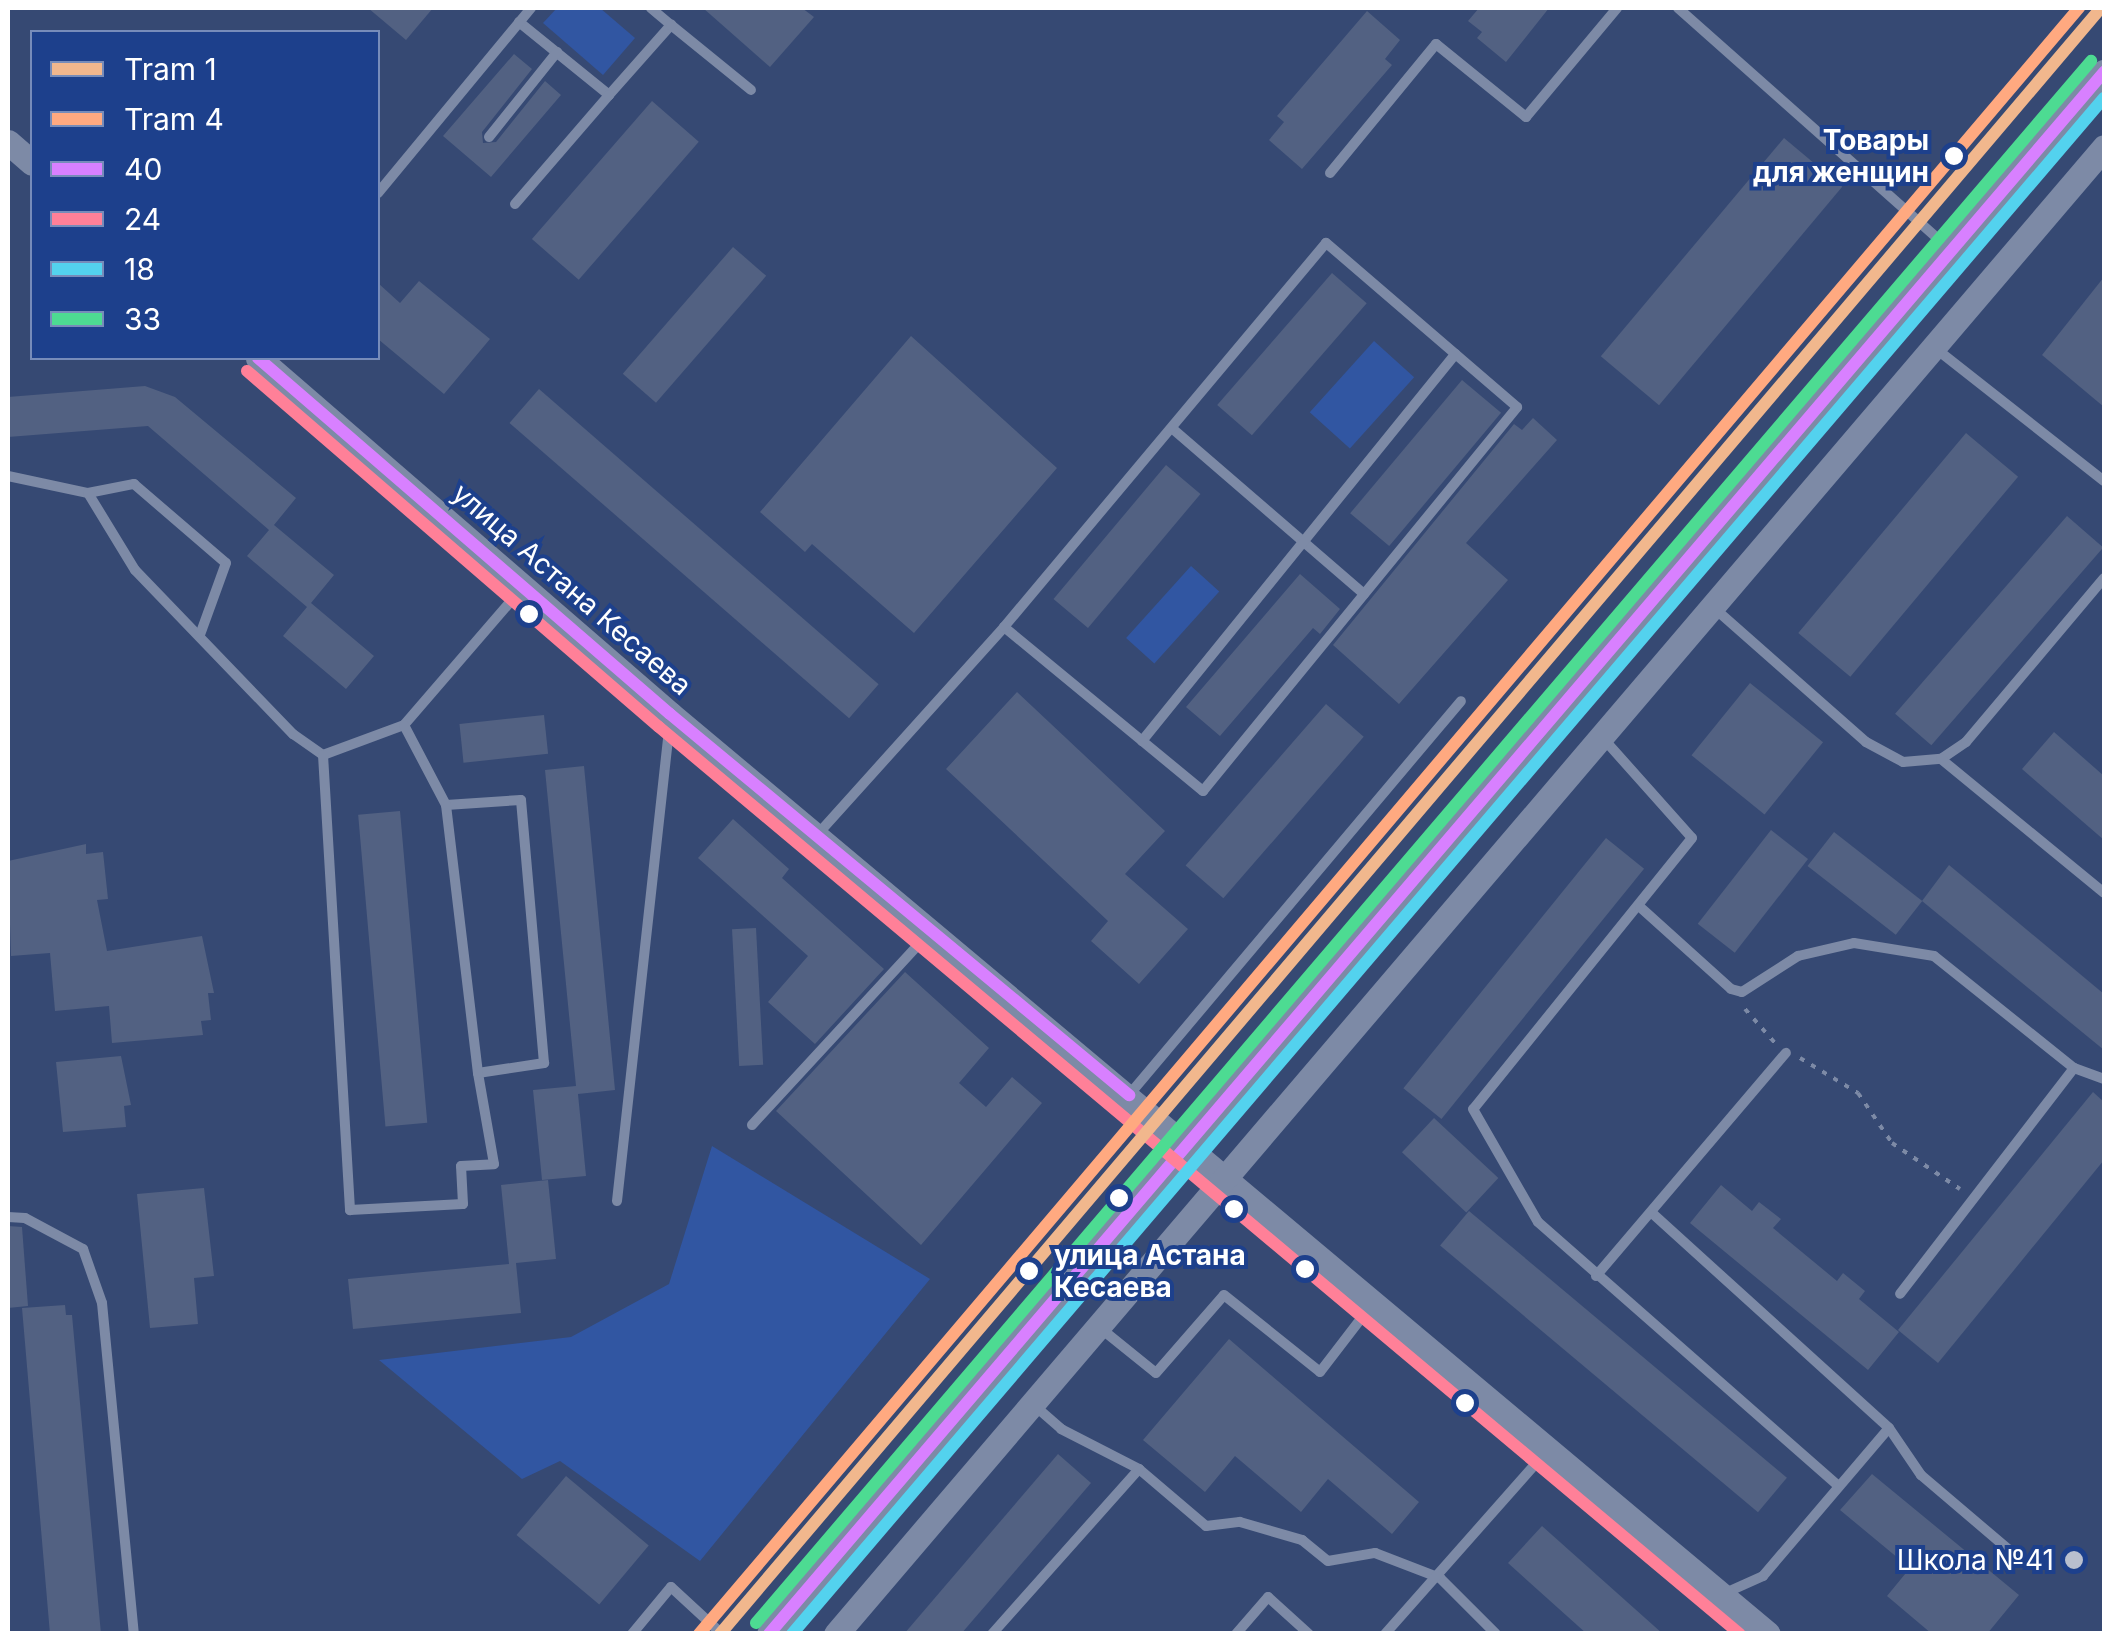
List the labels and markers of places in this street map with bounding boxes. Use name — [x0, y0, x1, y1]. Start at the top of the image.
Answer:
place label: Товары для женщин — [1753, 123, 1929, 189]
marker: Товары для женщин — [1938, 140, 1970, 172]
unlabelled marker — [519, 604, 539, 624]
unlabelled marker — [1109, 1188, 1129, 1208]
unlabelled marker — [1224, 1199, 1244, 1219]
place label: улица Астана Кесаева — [1054, 1238, 1246, 1304]
marker: улица Астана Кесаева — [1013, 1255, 1045, 1287]
unlabelled marker — [1295, 1259, 1315, 1279]
unlabelled marker — [1455, 1393, 1475, 1413]
place label: Школа №41 — [1897, 1543, 2054, 1577]
marker: Школа №41 — [2063, 1549, 2085, 1571]

